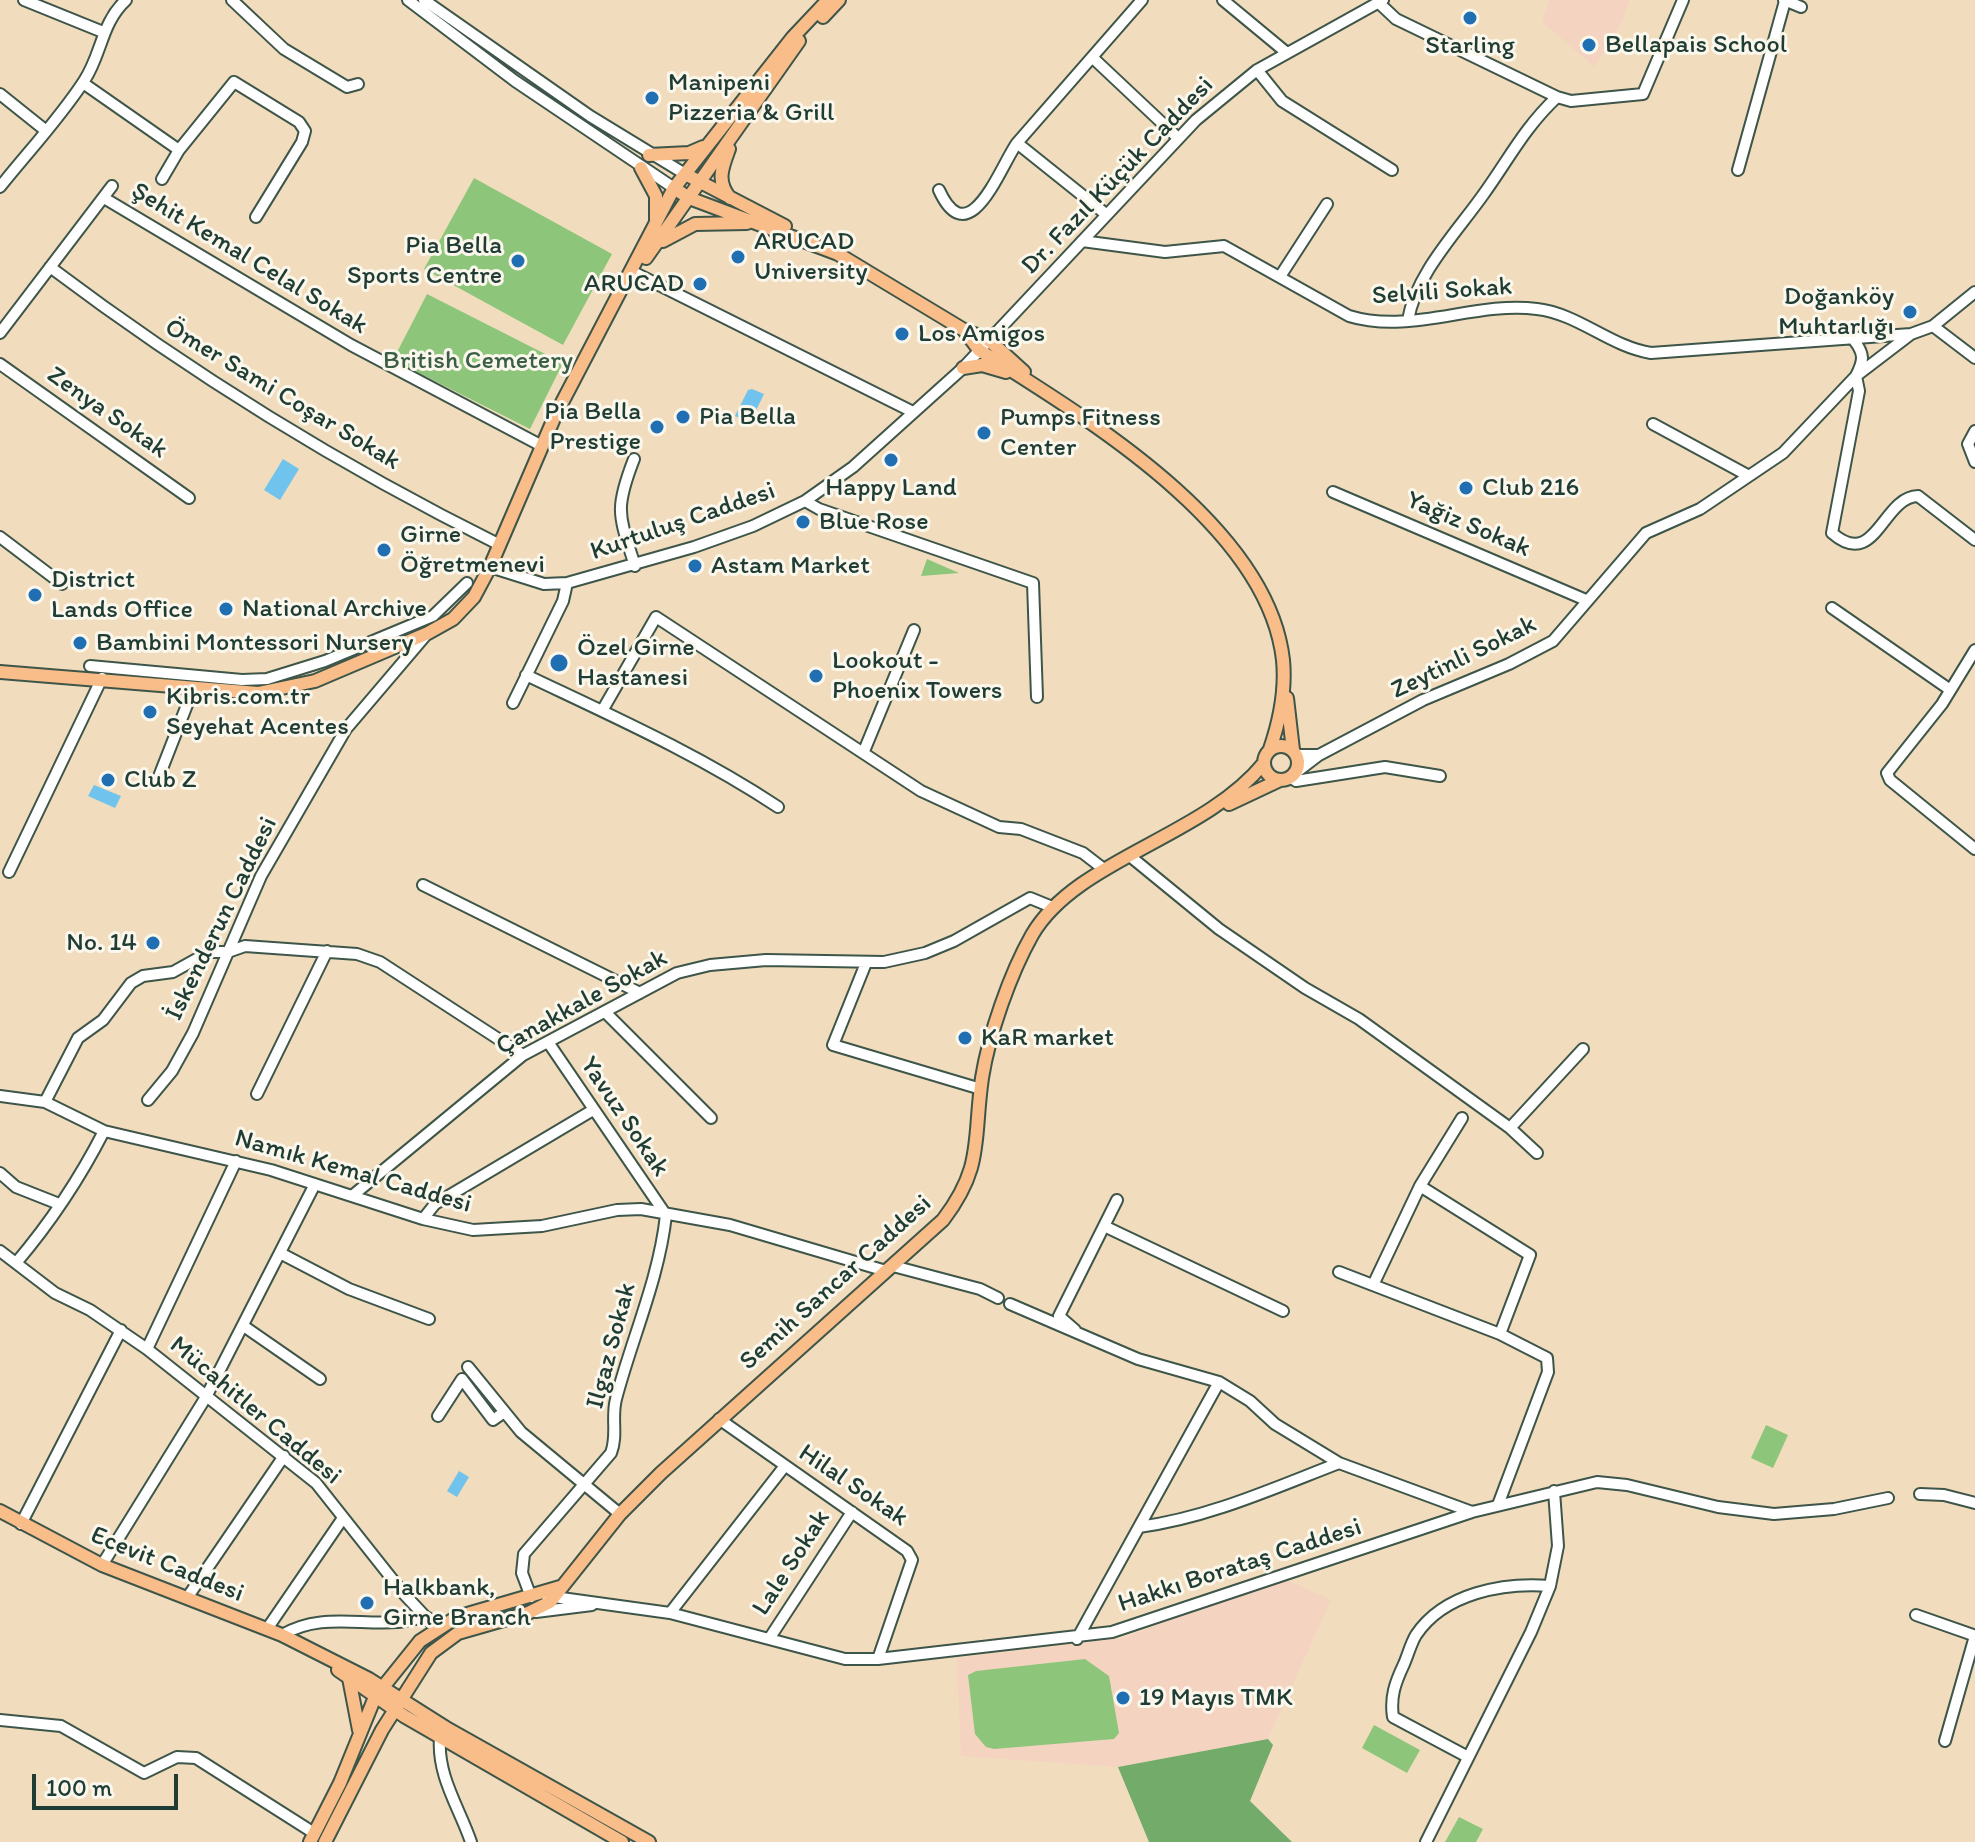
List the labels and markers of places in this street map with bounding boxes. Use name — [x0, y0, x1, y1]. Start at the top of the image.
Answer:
marker: Starling — [1461, 9, 1479, 27]
place label: Bellapais School — [1605, 29, 1787, 61]
place label: Starling — [1425, 30, 1515, 62]
marker: Bellapais School — [1580, 36, 1598, 54]
place label: Manipeni Pizzeria & Grill — [668, 67, 834, 128]
marker: Manipeni Pizzeria & Grill — [643, 89, 661, 107]
place label: ARUCAD University — [754, 226, 867, 288]
place label: Pia Bella Sports Centre — [347, 230, 502, 292]
marker: ARUCAD University — [729, 248, 747, 266]
marker: Pia Bella Sports Centre — [509, 252, 527, 270]
place label: ARUCAD — [584, 268, 684, 300]
marker: ARUCAD — [691, 275, 709, 293]
place label: Doğanköy Muhtarlığı — [1778, 281, 1894, 342]
marker: Doğanköy Muhtarlığı — [1901, 303, 1919, 321]
place label: Los Amigos — [918, 318, 1045, 350]
marker: Los Amigos — [893, 325, 911, 343]
place label: Pia Bella Prestige — [544, 396, 641, 458]
place label: Pia Bella — [699, 401, 796, 433]
place label: Pumps Fitness Center — [1000, 402, 1161, 464]
marker: Pia Bella — [674, 408, 692, 426]
marker: Pia Bella Prestige — [648, 418, 666, 436]
marker: Pumps Fitness Center — [975, 424, 993, 442]
marker: Happy Land — [882, 451, 900, 469]
place label: Happy Land — [825, 472, 957, 504]
place label: Club 216 — [1482, 472, 1579, 504]
marker: Club 216 — [1457, 479, 1475, 497]
place label: Blue Rose — [819, 506, 929, 538]
marker: Blue Rose — [794, 513, 812, 531]
place label: Girne Öğretmenevi — [400, 519, 545, 580]
marker: Girne Öğretmenevi — [375, 541, 393, 559]
place label: Astam Market — [711, 550, 870, 582]
marker: Astam Market — [686, 557, 704, 575]
place label: District Lands Office — [51, 564, 193, 626]
marker: District Lands Office — [26, 586, 44, 604]
place label: National Archive — [242, 593, 427, 625]
marker: National Archive — [217, 600, 235, 618]
place label: Bambini Montessori Nursery — [96, 627, 414, 659]
place label: Özel Girne Hastanesi — [577, 632, 695, 694]
marker: Bambini Montessori Nursery — [71, 634, 89, 652]
place label: Lookout - Phoenix Towers — [832, 645, 1003, 706]
marker: Özel Girne Hastanesi — [548, 652, 570, 674]
marker: Lookout - Phoenix Towers — [807, 667, 825, 685]
place label: Kibris.com.tr Seyehat Acentes — [166, 681, 349, 742]
marker: Kibris.com.tr Seyehat Acentes — [141, 703, 159, 721]
place label: Club Z — [124, 764, 197, 796]
marker: Club Z — [99, 771, 117, 789]
place label: No. 14 — [66, 927, 137, 959]
marker: No. 14 — [144, 934, 162, 952]
place label: KaR market — [981, 1022, 1114, 1054]
marker: KaR market — [956, 1029, 974, 1047]
place label: Halkbank, Girne Branch — [383, 1572, 531, 1634]
marker: Halkbank, Girne Branch — [358, 1594, 376, 1612]
place label: 19 Mayıs TMK — [1139, 1682, 1293, 1714]
marker: 19 Mayıs TMK — [1114, 1689, 1132, 1707]

